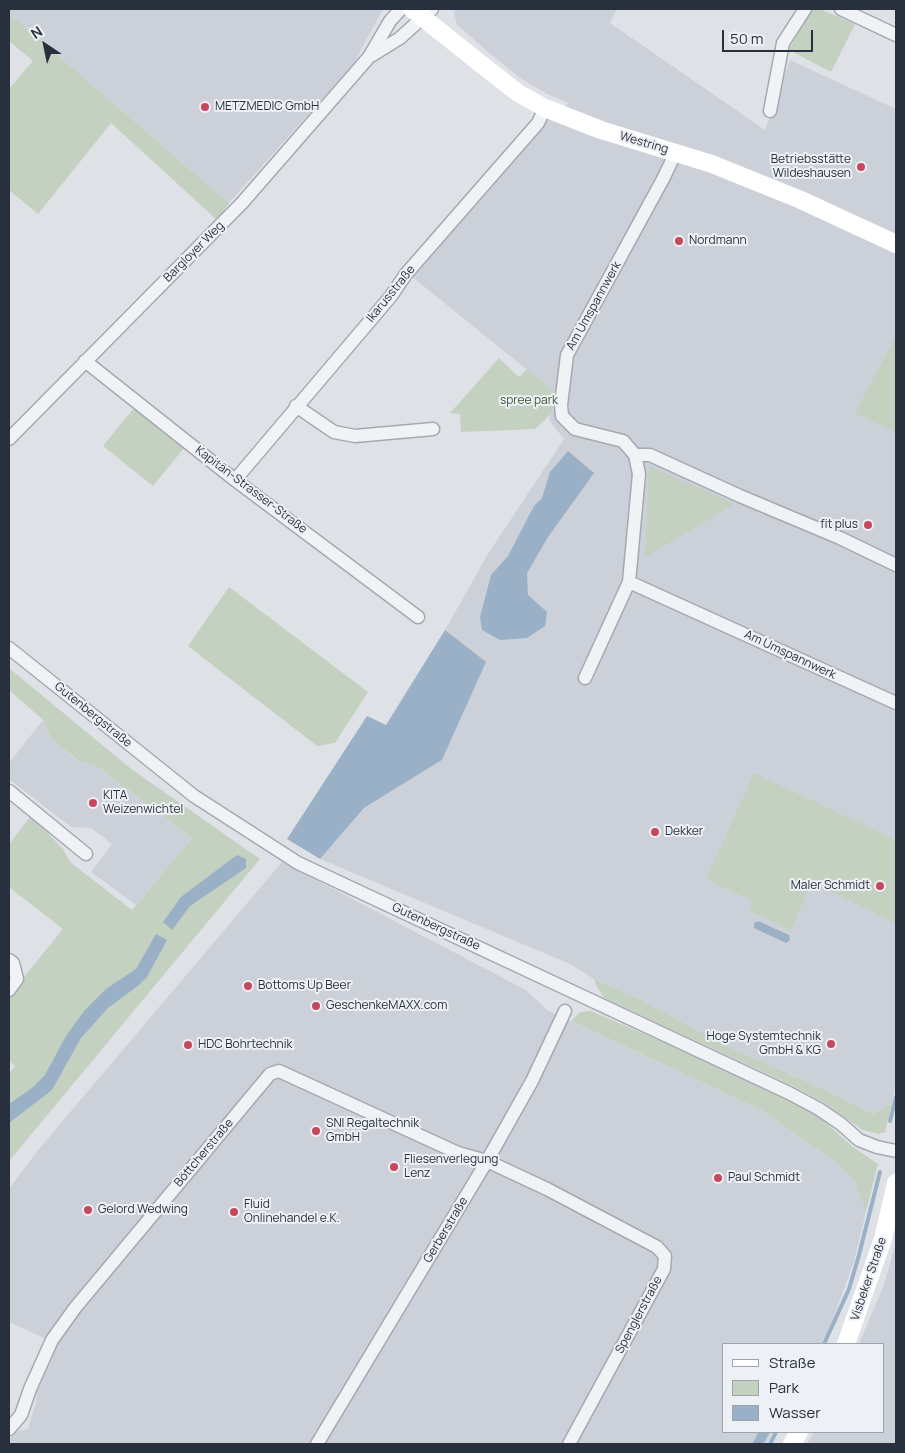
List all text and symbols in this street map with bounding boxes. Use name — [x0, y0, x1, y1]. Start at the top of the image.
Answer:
north arrow — [20, 20, 70, 70]
scale bar — [725, 20, 816, 52]
text: N — [27, 21, 46, 43]
text: 50 m — [730, 28, 764, 49]
place label: METZMEDIC GmbH — [215, 100, 319, 114]
marker: METZMEDIC GmbH — [199, 101, 211, 113]
street label: Westring — [618, 129, 670, 157]
place label: Betriebsstätte Wildeshausen — [771, 153, 851, 181]
marker: Betriebsstätte Wildeshausen — [855, 161, 867, 173]
street label: Bargloyer Weg — [161, 219, 227, 285]
place label: Nordmann — [689, 234, 747, 248]
marker: Nordmann — [673, 235, 685, 247]
street label: Am Umspannwerk — [564, 259, 624, 353]
street label: Ikarusstraße — [364, 263, 418, 325]
park label: spree park — [500, 394, 558, 408]
street label: Kapitän-Strasser-Straße — [192, 443, 310, 537]
place label: fit plus — [820, 518, 858, 532]
marker: fit plus — [862, 519, 874, 531]
street label: Am Umspannwerk — [742, 627, 838, 683]
street label: Gutenbergstraße — [51, 679, 135, 751]
place label: KITA Weizenwichtel — [103, 789, 183, 817]
marker: KITA Weizenwichtel — [87, 797, 99, 809]
place label: Dekker — [665, 825, 703, 839]
marker: Dekker — [649, 826, 661, 838]
place label: Maler Schmidt — [791, 879, 870, 893]
marker: Maler Schmidt — [874, 880, 886, 892]
street label: Gutenbergstraße — [390, 900, 482, 954]
place label: Bottoms Up Beer — [258, 979, 351, 993]
marker: Bottoms Up Beer — [242, 980, 254, 992]
place label: GeschenkeMAXX.com — [326, 999, 447, 1013]
marker: GeschenkeMAXX.com — [310, 1000, 322, 1012]
place label: Hoge Systemtechnik GmbH & KG — [706, 1030, 821, 1058]
place label: HDC Bohrtechnik — [198, 1038, 292, 1052]
marker: Hoge Systemtechnik GmbH & KG — [825, 1038, 837, 1050]
marker: HDC Bohrtechnik — [182, 1039, 194, 1051]
street label: Böttcherstraße — [171, 1116, 237, 1190]
place label: SNI Regaltechnik GmbH — [326, 1117, 419, 1145]
marker: SNI Regaltechnik GmbH — [310, 1125, 322, 1137]
place label: Fliesenverlegung Lenz — [404, 1153, 498, 1181]
marker: Fliesenverlegung Lenz — [388, 1161, 400, 1173]
place label: Paul Schmidt — [728, 1171, 800, 1185]
marker: Paul Schmidt — [712, 1172, 724, 1184]
street label: Gerberstraße — [421, 1195, 471, 1265]
place label: Fluid Onlinehandel e.K. — [244, 1198, 340, 1226]
place label: Gelord Wedwing — [98, 1203, 188, 1217]
marker: Gelord Wedwing — [82, 1204, 94, 1216]
marker: Fluid Onlinehandel e.K. — [228, 1206, 240, 1218]
street label: Visbeker Straße — [848, 1236, 890, 1322]
street label: Spenglerstraße — [613, 1274, 665, 1356]
legend — [722, 1343, 885, 1433]
text: Straße — [769, 1352, 815, 1373]
text: Park — [769, 1377, 799, 1398]
text: Wasser — [769, 1402, 821, 1423]

